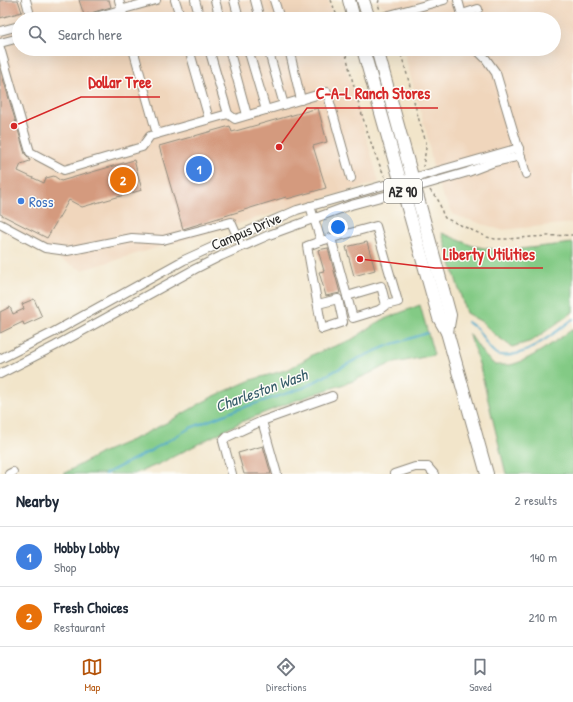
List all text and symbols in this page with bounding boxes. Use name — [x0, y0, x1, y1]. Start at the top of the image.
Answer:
search box — [12, 12, 561, 56]
icon: search — [26, 23, 48, 45]
text: Search here — [58, 24, 122, 45]
callout: Dollar Tree — [81, 69, 160, 97]
text: Dollar Tree — [88, 71, 152, 93]
callout: C-A-L Ranch Stores — [307, 80, 438, 108]
text: C-A-L Ranch Stores — [316, 82, 431, 104]
pin: 1 — [186, 154, 212, 184]
pin: 2 — [110, 165, 136, 195]
road number: AZ 90 — [384, 179, 422, 203]
place label: Ross — [29, 191, 54, 212]
marker: Ross — [16, 196, 26, 206]
street label: Campus Drive — [208, 207, 284, 255]
your location — [328, 217, 348, 237]
callout: Liberty Utilities — [435, 240, 543, 268]
text: Liberty Utilities — [443, 243, 536, 266]
water label: Charleston Wash — [212, 363, 311, 417]
text: Nearby — [16, 489, 59, 512]
text: 2 results — [515, 491, 557, 509]
text: Hobby Lobby — [54, 537, 120, 558]
text: 1 — [27, 548, 31, 566]
text: 140 m — [530, 548, 557, 566]
text: Shop — [54, 558, 76, 576]
text: Fresh Choices — [54, 597, 128, 618]
text: 2 — [26, 608, 32, 626]
text: 210 m — [529, 608, 557, 626]
text: Restaurant — [54, 618, 105, 636]
tab: Map — [81, 656, 103, 694]
tab: Directions — [266, 656, 307, 694]
tab: Saved — [469, 656, 492, 694]

